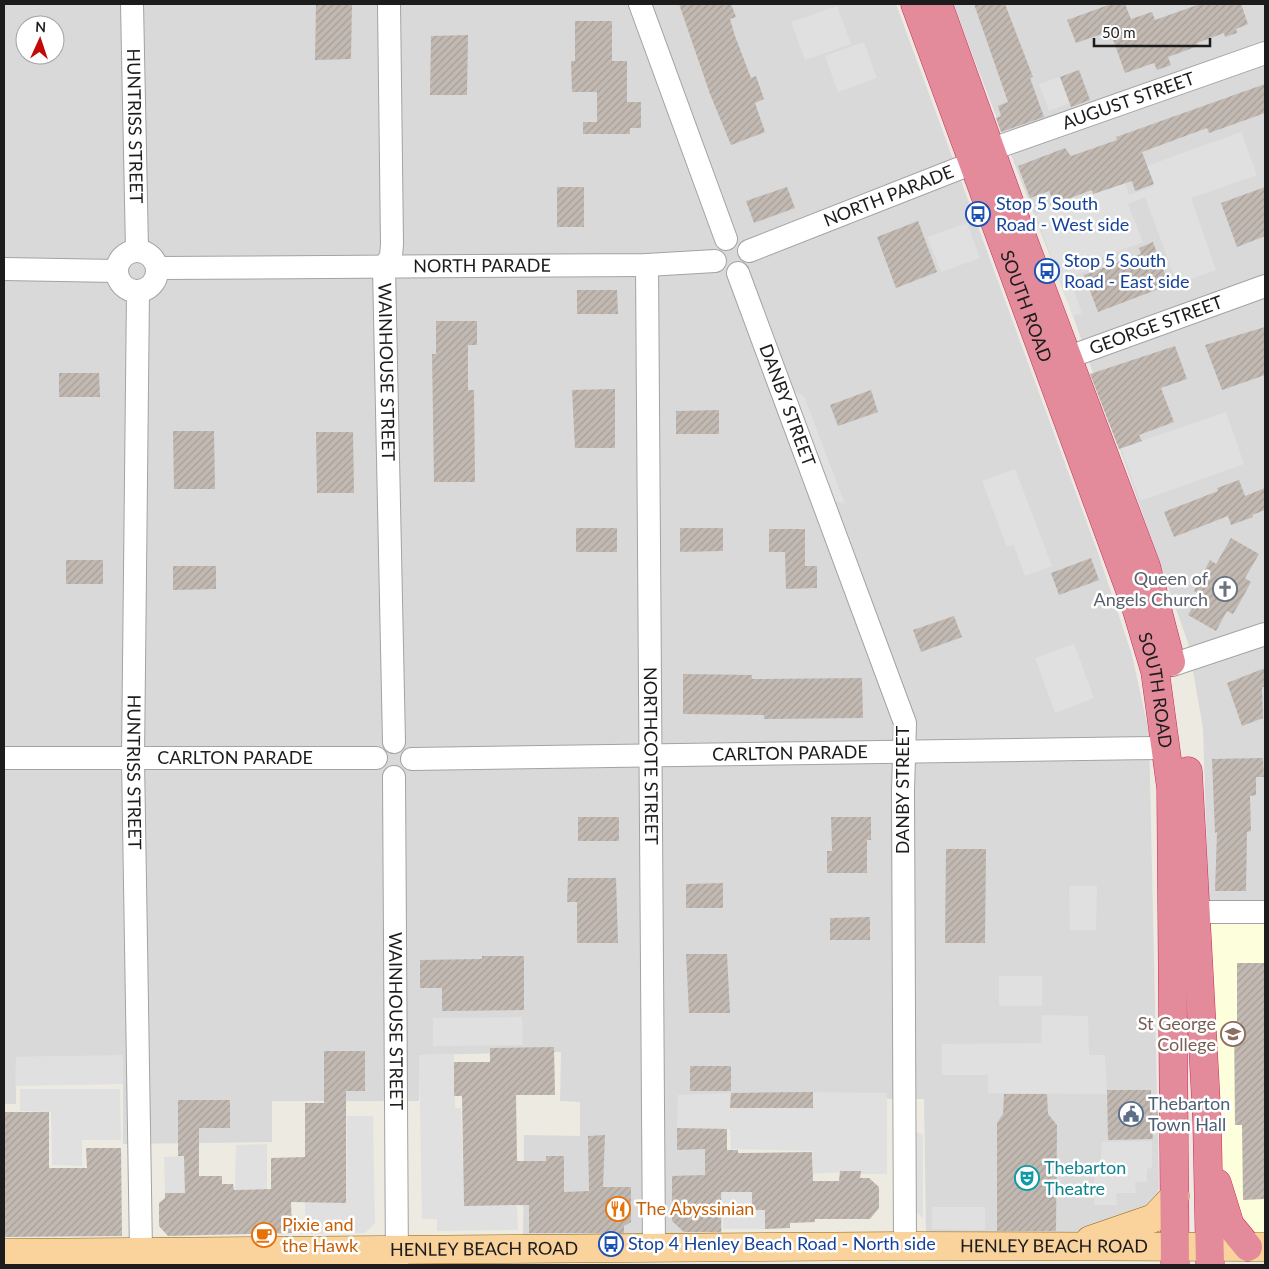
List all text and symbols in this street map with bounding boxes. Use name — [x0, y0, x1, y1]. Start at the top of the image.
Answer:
north arrow — [15, 15, 65, 65]
scale bar — [1094, 15, 1210, 47]
text: N — [35, 18, 47, 35]
text: 50 m — [1102, 23, 1136, 41]
street label: HUNTRISS STREET — [123, 48, 148, 204]
street label: AUGUST STREET — [1059, 66, 1198, 134]
street label: NORTH PARADE — [820, 160, 956, 231]
place label: Stop 5 South Road - West side — [996, 192, 1129, 235]
bus stop icon: Stop 5 South Road - West side — [965, 201, 991, 227]
street label: SOUTH ROAD — [996, 247, 1057, 365]
place label: Stop 5 South Road - East side — [1064, 249, 1190, 292]
street label: NORTH PARADE — [413, 254, 551, 276]
bus stop icon: Stop 5 South Road - East side — [1034, 258, 1060, 284]
street label: WAINHOUSE STREET — [374, 283, 400, 462]
street label: GEORGE STREET — [1086, 290, 1226, 359]
street label: DANBY STREET — [755, 341, 821, 469]
place label: Queen of Angels Church — [1094, 567, 1209, 610]
church icon: Queen of Angels Church — [1212, 576, 1238, 602]
street label: SOUTH ROAD — [1134, 629, 1177, 749]
street label: NORTHCOTE STREET — [640, 667, 663, 845]
street label: HUNTRISS STREET — [123, 694, 146, 850]
street label: DANBY STREET — [891, 725, 913, 854]
street label: CARLTON PARADE — [712, 740, 868, 765]
street label: CARLTON PARADE — [157, 746, 313, 768]
street label: WAINHOUSE STREET — [385, 932, 408, 1111]
place label: St George College — [1138, 1012, 1216, 1055]
school or university icon: St George College — [1220, 1021, 1246, 1047]
place label: Thebarton Town Hall — [1148, 1092, 1230, 1135]
public building icon: Thebarton Town Hall — [1118, 1101, 1144, 1127]
place label: Thebarton Theatre — [1044, 1156, 1126, 1199]
theatre icon: Thebarton Theatre — [1014, 1165, 1040, 1191]
restaurant icon: The Abyssinian — [605, 1196, 631, 1222]
place label: The Abyssinian — [636, 1197, 754, 1219]
place label: Pixie and the Hawk — [282, 1213, 359, 1256]
cafe icon: Pixie and the Hawk — [251, 1222, 277, 1248]
bus stop icon: Stop 4 Henley Beach Road - North side — [598, 1231, 624, 1257]
place label: Stop 4 Henley Beach Road - North side — [628, 1232, 936, 1254]
street label: HENLEY BEACH ROAD — [960, 1234, 1148, 1257]
street label: HENLEY BEACH ROAD — [390, 1237, 578, 1260]

